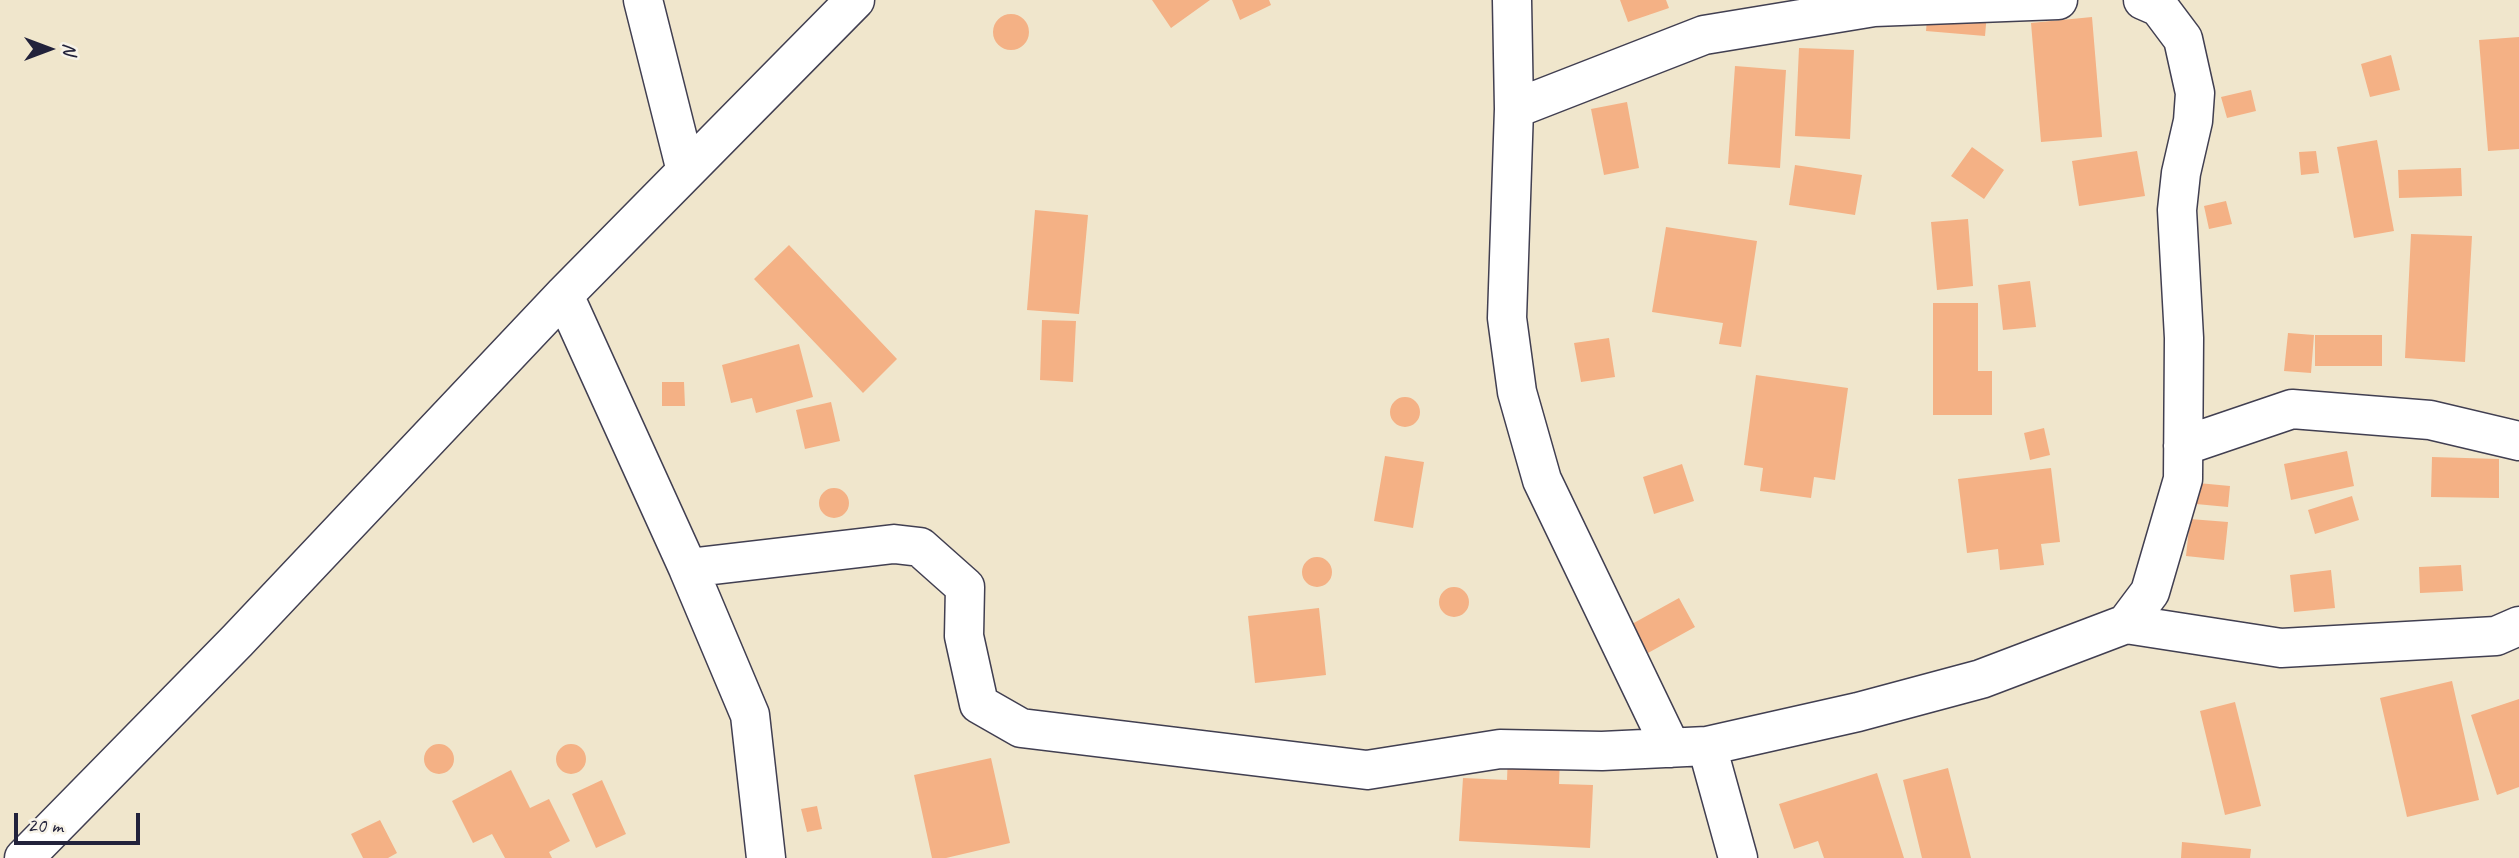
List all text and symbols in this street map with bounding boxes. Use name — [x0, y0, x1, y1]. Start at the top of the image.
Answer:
north arrow — [14, 14, 84, 84]
text: N — [58, 43, 82, 55]
scale bar — [18, 798, 144, 842]
text: 20 m — [27, 812, 63, 838]

